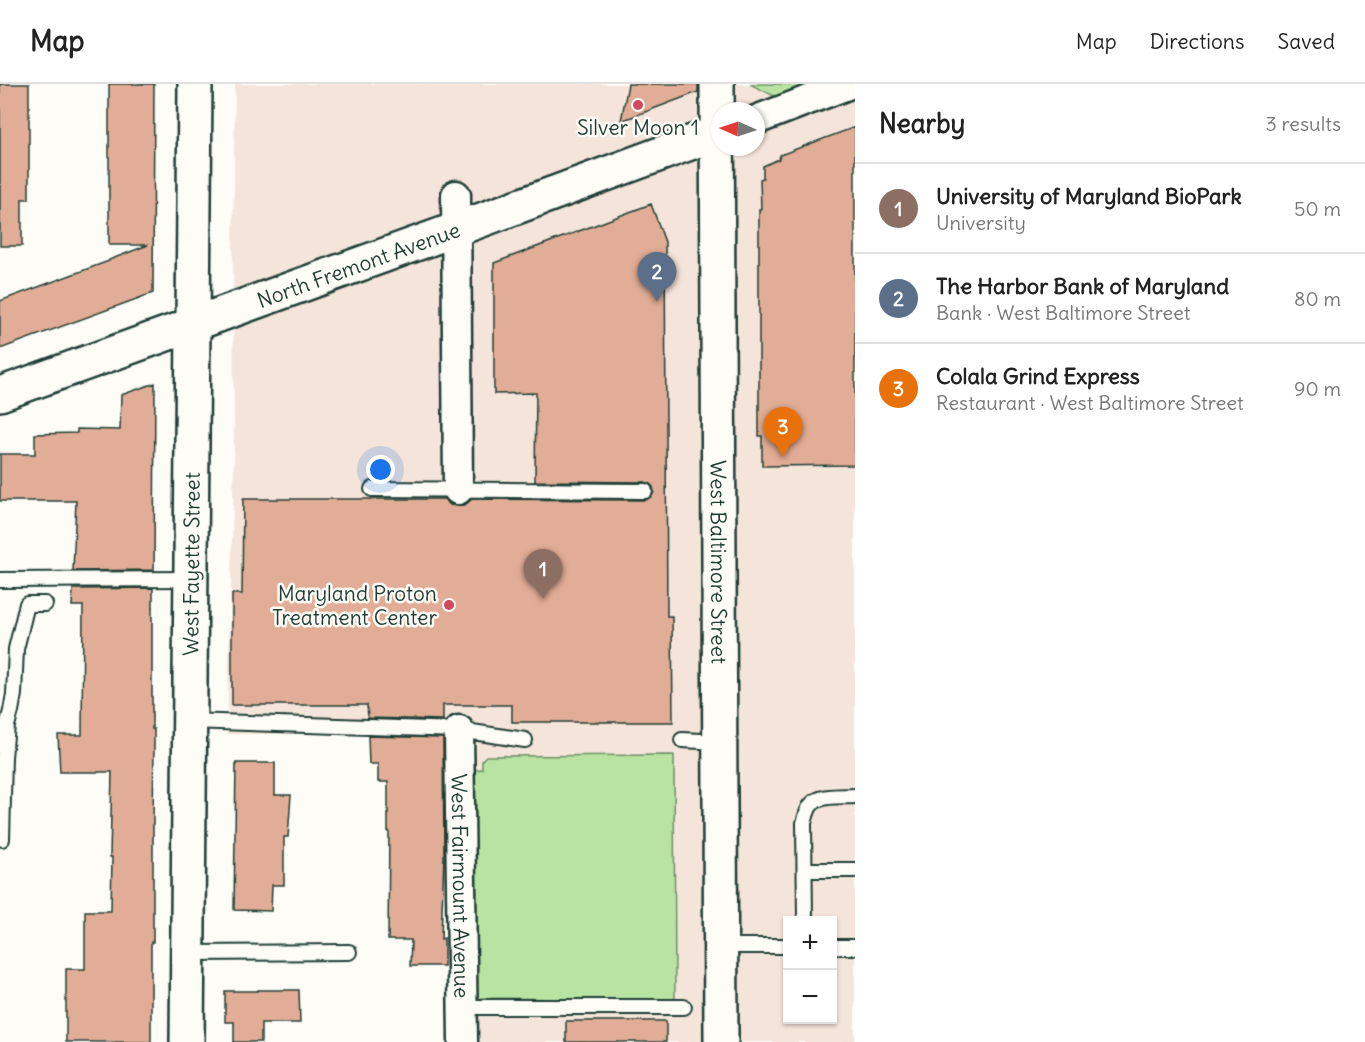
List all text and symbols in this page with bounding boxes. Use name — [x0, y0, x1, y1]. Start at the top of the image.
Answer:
text: Map — [30, 23, 84, 59]
text: Map — [1076, 28, 1117, 55]
text: Directions — [1150, 28, 1244, 55]
text: Saved — [1277, 28, 1335, 55]
marker: Silver Moon 1 — [631, 98, 645, 112]
north arrow — [711, 102, 765, 156]
text: Nearby — [879, 107, 965, 140]
text: 3 results — [1265, 111, 1341, 136]
place label: Silver Moon 1 — [577, 114, 699, 141]
text: University of Maryland BioPark — [936, 182, 1242, 210]
text: 1 — [895, 196, 902, 221]
text: 50 m — [1294, 196, 1341, 221]
text: University — [936, 210, 1026, 235]
street label: North Fremont Avenue — [253, 216, 464, 314]
pin: 2 — [638, 252, 676, 302]
text: The Harbor Bank of Maryland — [936, 272, 1229, 300]
text: 2 — [893, 286, 904, 311]
text: 80 m — [1294, 286, 1341, 311]
text: Bank · West Baltimore Street — [936, 300, 1191, 325]
text: Colala Grind Express — [936, 362, 1140, 390]
text: 3 — [893, 376, 904, 401]
text: 90 m — [1294, 376, 1341, 401]
text: Restaurant · West Baltimore Street — [936, 390, 1244, 415]
pin: 3 — [764, 408, 802, 457]
your location — [366, 455, 395, 484]
street label: West Baltimore Street — [705, 460, 733, 664]
street label: West Fayette Street — [177, 472, 205, 656]
pin: 1 — [524, 550, 562, 599]
place label: Maryland Proton Treatment Center — [272, 580, 437, 631]
marker: Maryland Proton Treatment Center — [442, 598, 456, 612]
street label: West Fairmount Avenue — [446, 774, 476, 998]
map controls — [783, 916, 837, 1024]
button: + — [783, 916, 837, 970]
button: − — [783, 970, 837, 1024]

